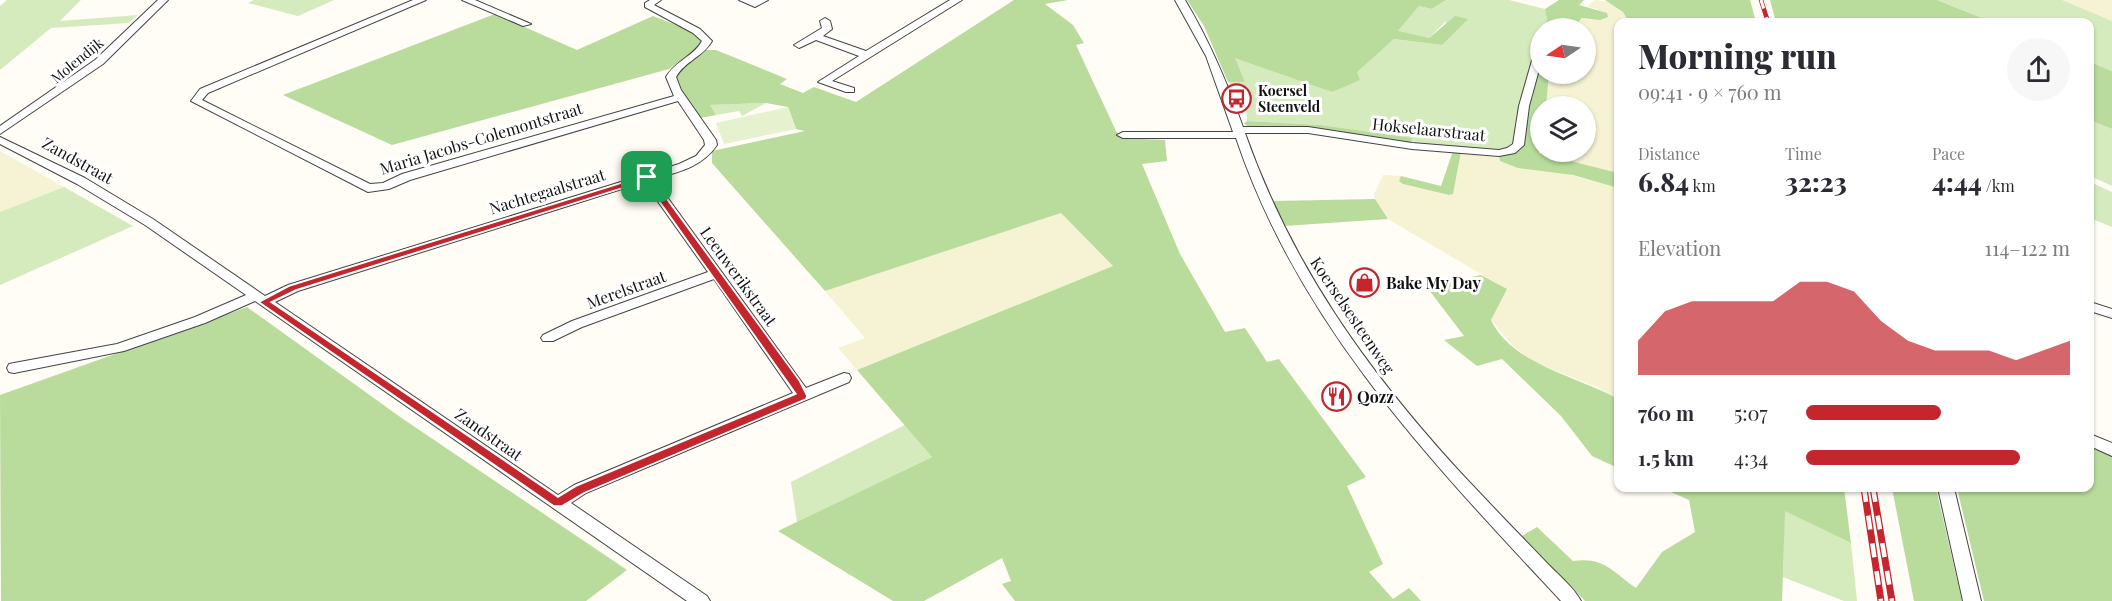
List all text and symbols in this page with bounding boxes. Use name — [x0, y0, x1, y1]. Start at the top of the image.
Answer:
north arrow — [1530, 18, 1596, 84]
map controls — [1530, 18, 1596, 162]
street label: Molendijk — [47, 33, 107, 87]
text: Morning run — [1638, 33, 1837, 77]
button: share — [2007, 38, 2070, 101]
text: 09:41 · 9 × 760 m — [1638, 78, 1782, 105]
place label: Koersel Steenveld — [1258, 81, 1321, 116]
bus stop icon: Koersel Steenveld — [1221, 82, 1253, 114]
button: layers — [1530, 96, 1596, 162]
street label: Maria Jacobs-Colemontstraat — [377, 97, 585, 179]
street label: Hokselaarstraat — [1371, 113, 1487, 145]
street label: Zandstraat — [39, 132, 117, 188]
text: Distance — [1638, 143, 1700, 164]
text: Time — [1785, 143, 1822, 164]
text: Pace — [1932, 143, 1965, 164]
pin — [621, 151, 672, 202]
icon: arrive — [630, 160, 663, 193]
street label: Nachtegaalstraat — [486, 163, 608, 219]
text: 6.84 — [1638, 164, 1689, 199]
text: 32:23 — [1785, 164, 1847, 199]
text: 4:44 — [1932, 164, 1982, 199]
text: km — [1689, 175, 1716, 196]
text: /km — [1982, 175, 2015, 196]
street label: Leeuwerikstraat — [696, 222, 782, 330]
text: Elevation — [1638, 234, 1721, 261]
text: 114–122 m — [1985, 234, 2070, 261]
street label: Koerselsesteenweg — [1306, 252, 1400, 378]
street label: Merelstraat — [584, 265, 669, 313]
shop icon: Bake My Day — [1349, 266, 1381, 298]
place label: Bake My Day — [1386, 272, 1481, 293]
restaurant icon: Qozz — [1320, 380, 1352, 412]
place label: Qozz — [1357, 386, 1394, 407]
text: 760 m — [1638, 399, 1694, 426]
text: 5:07 — [1734, 399, 1768, 426]
street label: Zandstraat — [451, 403, 527, 465]
text: 1.5 km — [1638, 444, 1694, 471]
text: 4:34 — [1734, 444, 1768, 471]

